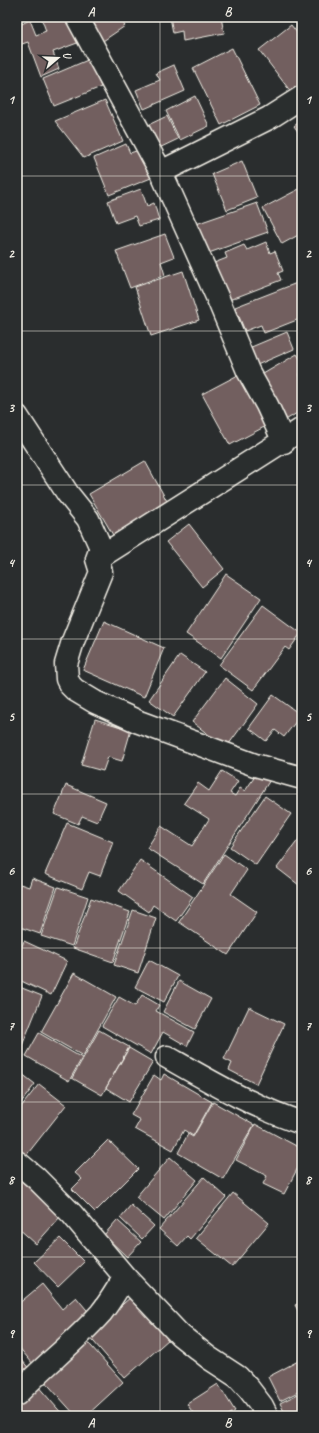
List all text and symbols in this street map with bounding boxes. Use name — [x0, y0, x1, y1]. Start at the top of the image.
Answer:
text: A — [88, 4, 96, 20]
text: B — [225, 4, 233, 20]
north arrow — [38, 38, 78, 78]
text: U — [60, 50, 76, 62]
text: 1 — [8, 92, 16, 108]
text: 1 — [305, 92, 313, 108]
text: 2 — [8, 246, 15, 262]
text: 2 — [305, 246, 312, 262]
text: 3 — [8, 400, 15, 416]
text: 3 — [305, 400, 312, 416]
text: 4 — [8, 555, 16, 571]
text: 4 — [305, 555, 313, 571]
text: 5 — [8, 709, 15, 725]
text: 5 — [305, 709, 312, 725]
text: 6 — [8, 863, 15, 879]
text: 6 — [305, 863, 312, 879]
text: 7 — [8, 1018, 15, 1034]
text: 7 — [305, 1018, 312, 1034]
text: 8 — [8, 1172, 16, 1188]
text: 8 — [305, 1172, 313, 1188]
text: 9 — [8, 1326, 15, 1342]
text: 9 — [305, 1326, 312, 1342]
text: A — [88, 1415, 96, 1431]
text: B — [225, 1415, 233, 1431]

